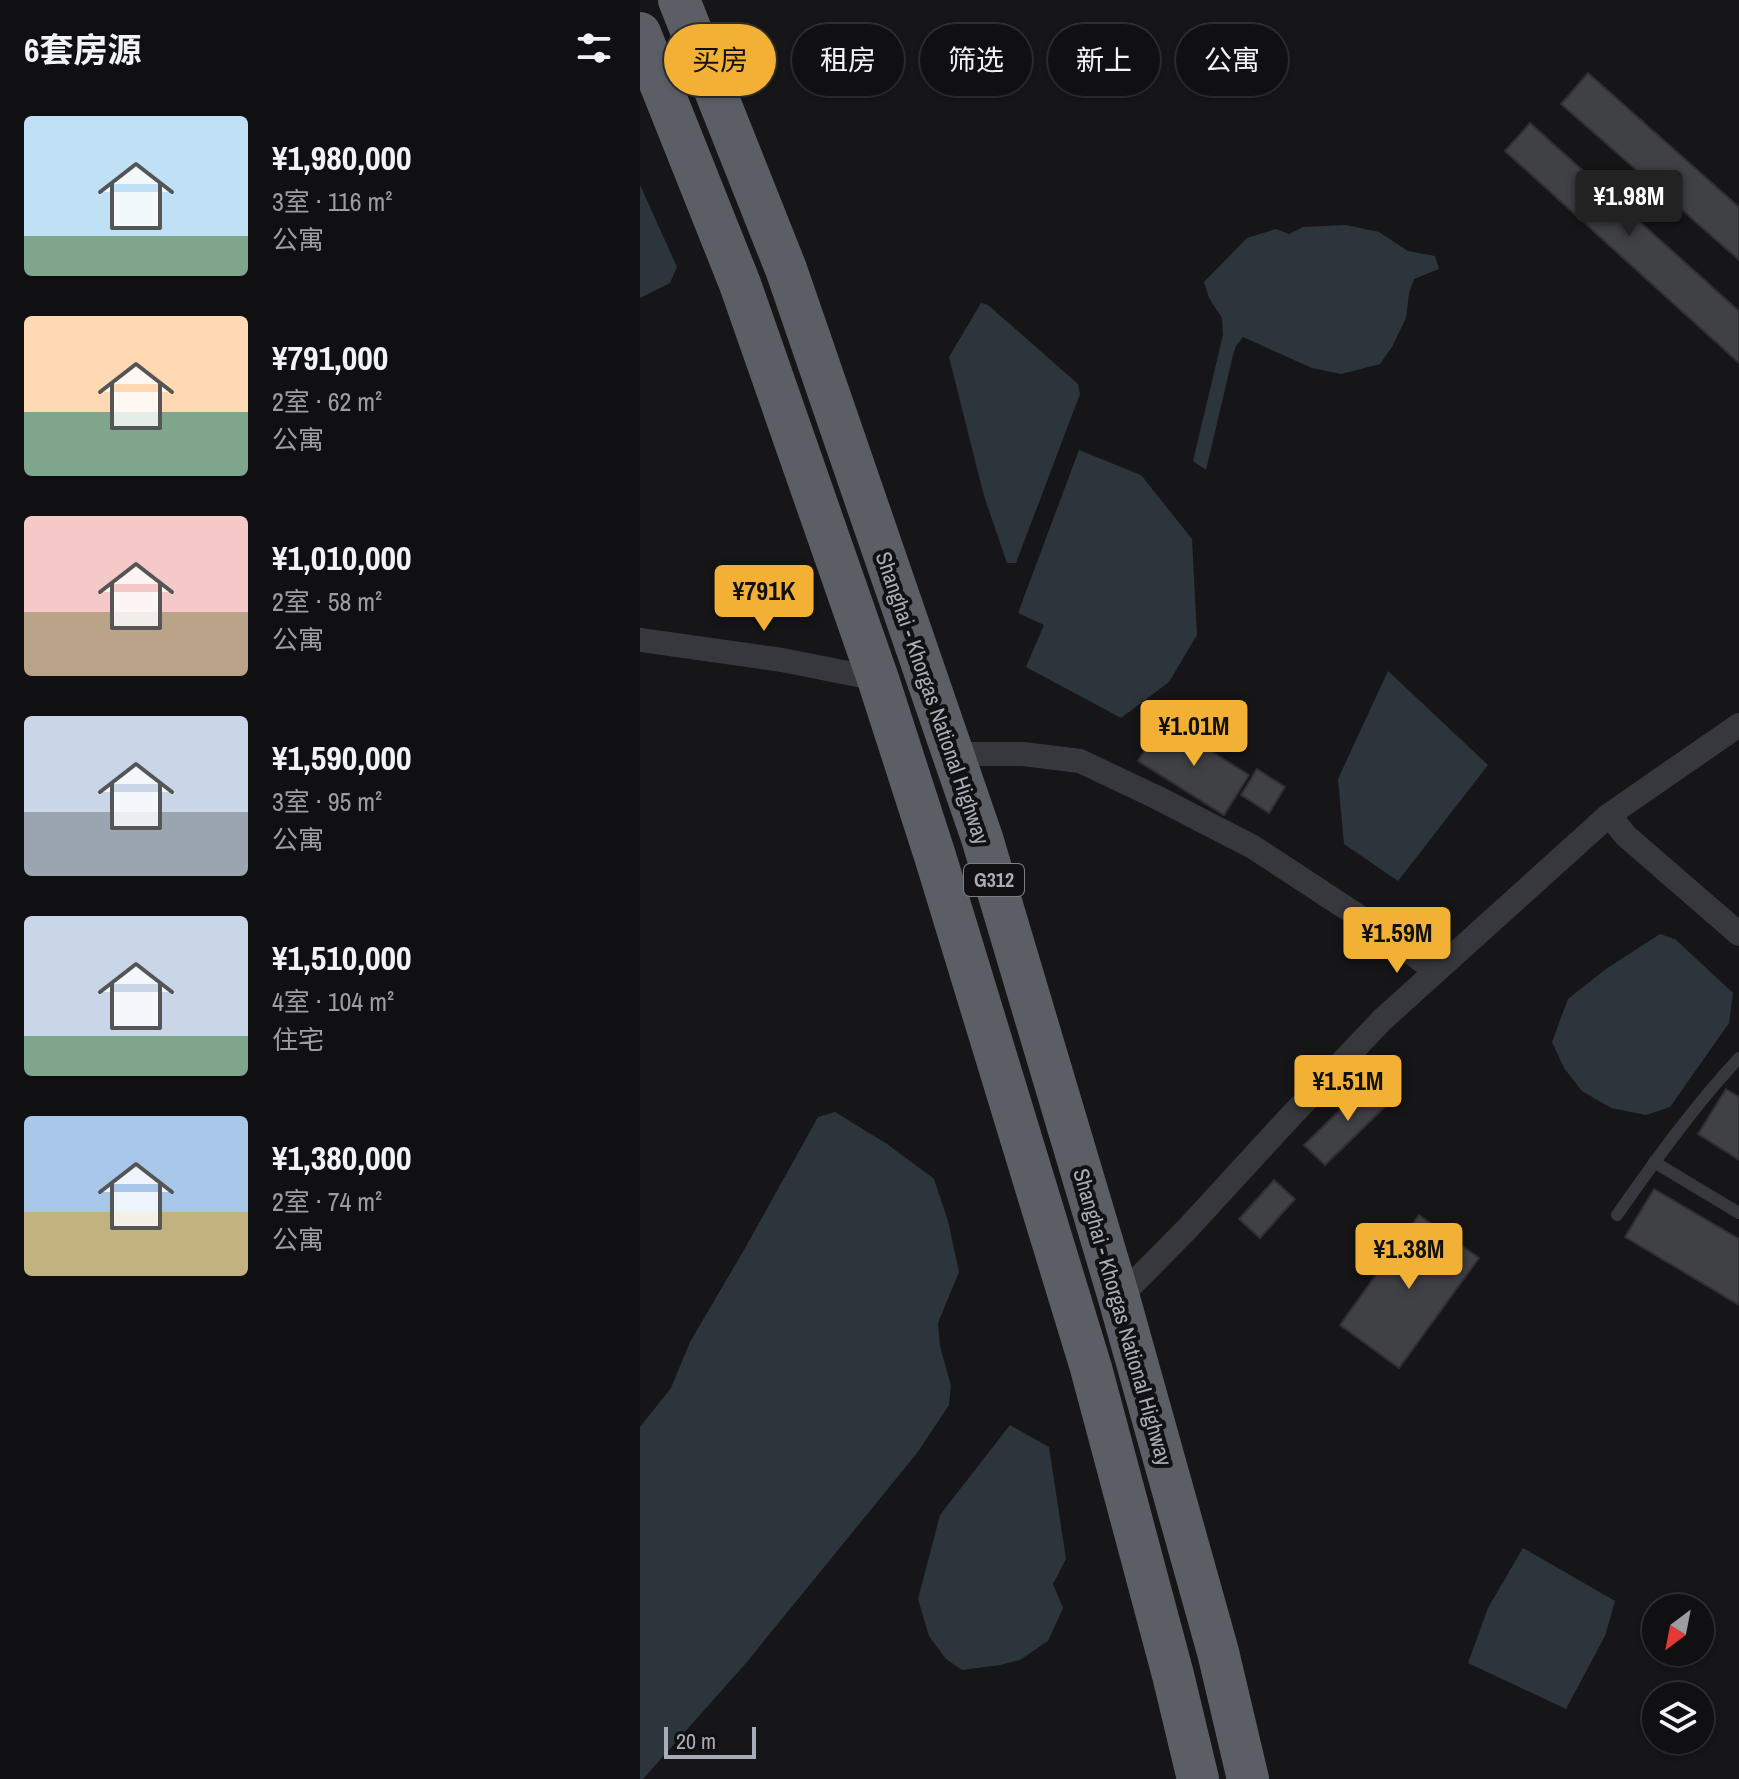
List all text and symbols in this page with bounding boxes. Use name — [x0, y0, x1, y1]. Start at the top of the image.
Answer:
chip: 买房 — [664, 24, 776, 96]
chip: 租房 — [792, 24, 904, 96]
chip: 筛选 — [920, 24, 1032, 96]
chip: 新上 — [1048, 24, 1160, 96]
chip: 公寓 — [1176, 24, 1288, 96]
icon: filters — [572, 26, 616, 70]
text: 6套房源 — [24, 27, 142, 73]
text: ¥1,980,000 — [272, 135, 412, 181]
icon: home — [88, 148, 184, 244]
pin: ¥1.98M — [1564, 170, 1694, 238]
text: ¥1.98M — [1593, 178, 1665, 213]
text: 3室 · 116 m² — [272, 184, 392, 219]
text: 公寓 — [272, 222, 324, 257]
text: ¥791,000 — [272, 335, 388, 381]
icon: home — [88, 348, 184, 444]
text: 2室 · 62 m² — [272, 384, 382, 419]
text: 公寓 — [272, 422, 324, 457]
text: ¥1,010,000 — [272, 535, 412, 581]
icon: home — [88, 548, 184, 644]
street label: Shanghai - Khorgas National Highway — [869, 548, 997, 848]
pin: ¥791K — [708, 565, 820, 633]
text: ¥791K — [733, 573, 795, 608]
text: 2室 · 58 m² — [272, 584, 382, 619]
text: 公寓 — [272, 622, 324, 657]
pin: ¥1.01M — [1129, 700, 1259, 768]
text: ¥1.01M — [1158, 708, 1230, 743]
text: ¥1,590,000 — [272, 735, 412, 781]
icon: home — [88, 748, 184, 844]
text: 3室 · 95 m² — [272, 784, 382, 819]
text: 公寓 — [272, 822, 324, 857]
road number: G312 — [964, 864, 1024, 896]
pin: ¥1.59M — [1332, 907, 1462, 975]
text: ¥1.59M — [1361, 915, 1433, 950]
text: ¥1,510,000 — [272, 935, 412, 981]
icon: home — [88, 948, 184, 1044]
text: 4室 · 104 m² — [272, 984, 394, 1019]
text: 住宅 — [272, 1022, 324, 1057]
pin: ¥1.51M — [1283, 1055, 1413, 1123]
text: ¥1.51M — [1312, 1063, 1384, 1098]
text: ¥1,380,000 — [272, 1135, 412, 1181]
icon: home — [88, 1148, 184, 1244]
street label: Shanghai - Khorgas National Highway — [1066, 1165, 1180, 1469]
text: 2室 · 74 m² — [272, 1184, 382, 1219]
text: 公寓 — [272, 1222, 324, 1257]
pin: ¥1.38M — [1344, 1223, 1474, 1291]
text: ¥1.38M — [1373, 1231, 1445, 1266]
north arrow — [1642, 1594, 1714, 1666]
map controls — [1642, 1594, 1714, 1754]
button: layers — [1642, 1682, 1714, 1754]
scale bar — [664, 1723, 756, 1759]
text: 20 m — [676, 1726, 716, 1756]

